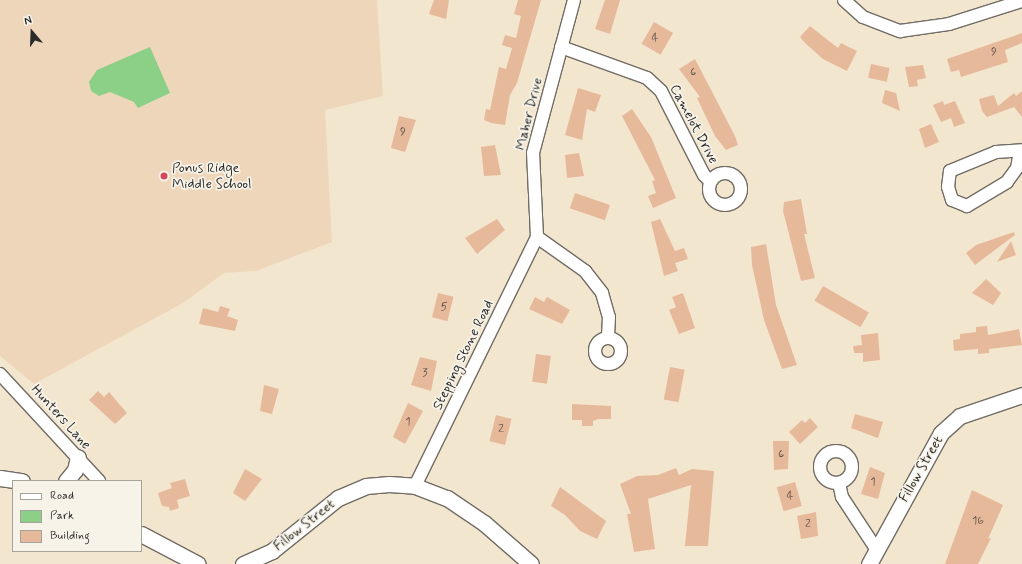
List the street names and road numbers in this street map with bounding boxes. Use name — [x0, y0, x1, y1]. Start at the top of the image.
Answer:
street label: Maher Drive — [512, 76, 546, 152]
street label: Camelot Drive — [666, 82, 722, 166]
street label: Stepping Stone Road — [429, 297, 497, 413]
street label: Hunters Lane — [27, 381, 95, 453]
street label: Fillow Street — [895, 432, 947, 506]
street label: Fillow Street — [269, 495, 339, 555]

